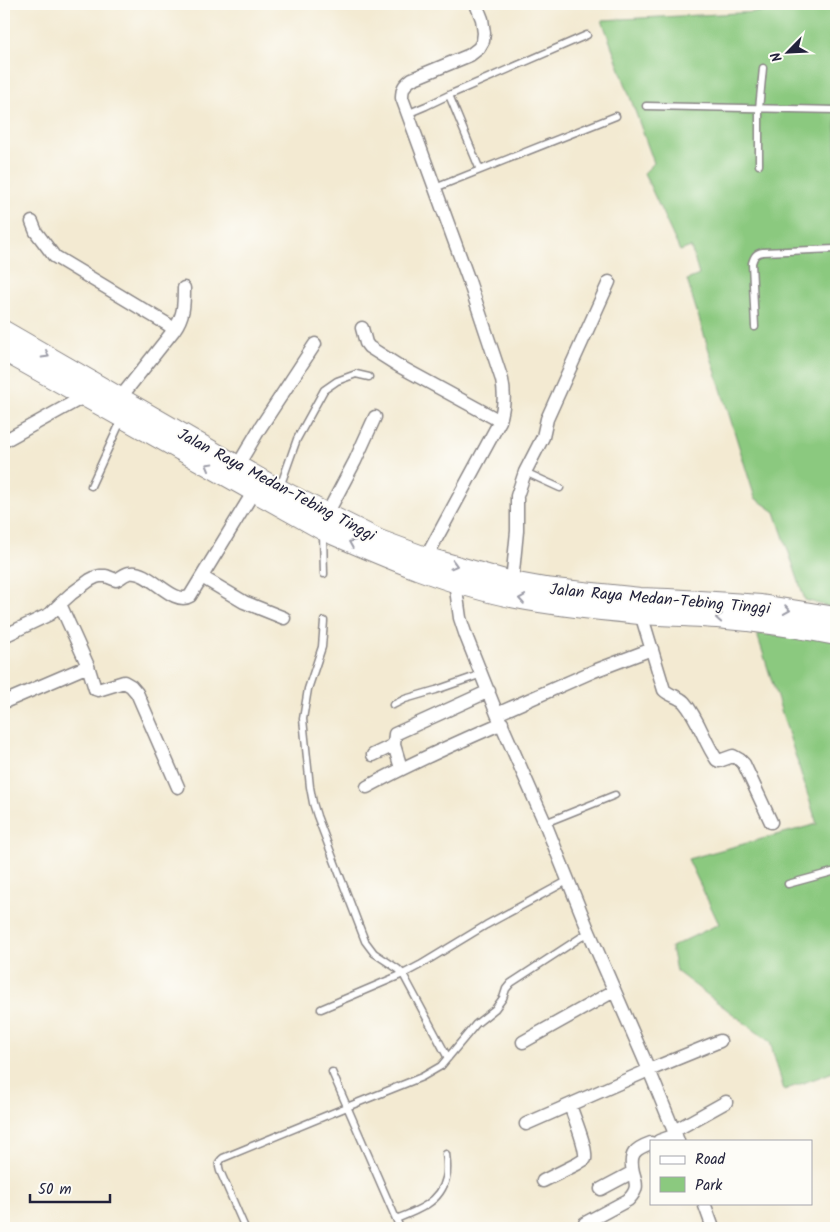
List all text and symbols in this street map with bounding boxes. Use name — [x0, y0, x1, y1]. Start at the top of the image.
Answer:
north arrow — [762, 28, 812, 78]
text: N — [765, 48, 789, 65]
one-way arrow — [41, 349, 50, 359]
street label: Jalan Raya Medan-Tebing Tinggi — [173, 422, 381, 549]
one-way arrow — [205, 462, 214, 472]
one-way arrow — [348, 538, 357, 549]
one-way arrow — [449, 560, 457, 570]
street label: Jalan Raya Medan-Tebing Tinggi — [549, 577, 772, 622]
one-way arrow — [518, 594, 527, 604]
one-way arrow — [783, 604, 792, 614]
one-way arrow — [714, 613, 722, 624]
legend — [650, 1140, 812, 1204]
text: Road — [695, 1148, 726, 1172]
scale bar — [30, 1172, 110, 1204]
text: Park — [695, 1174, 723, 1198]
text: 50 m — [38, 1178, 72, 1202]

